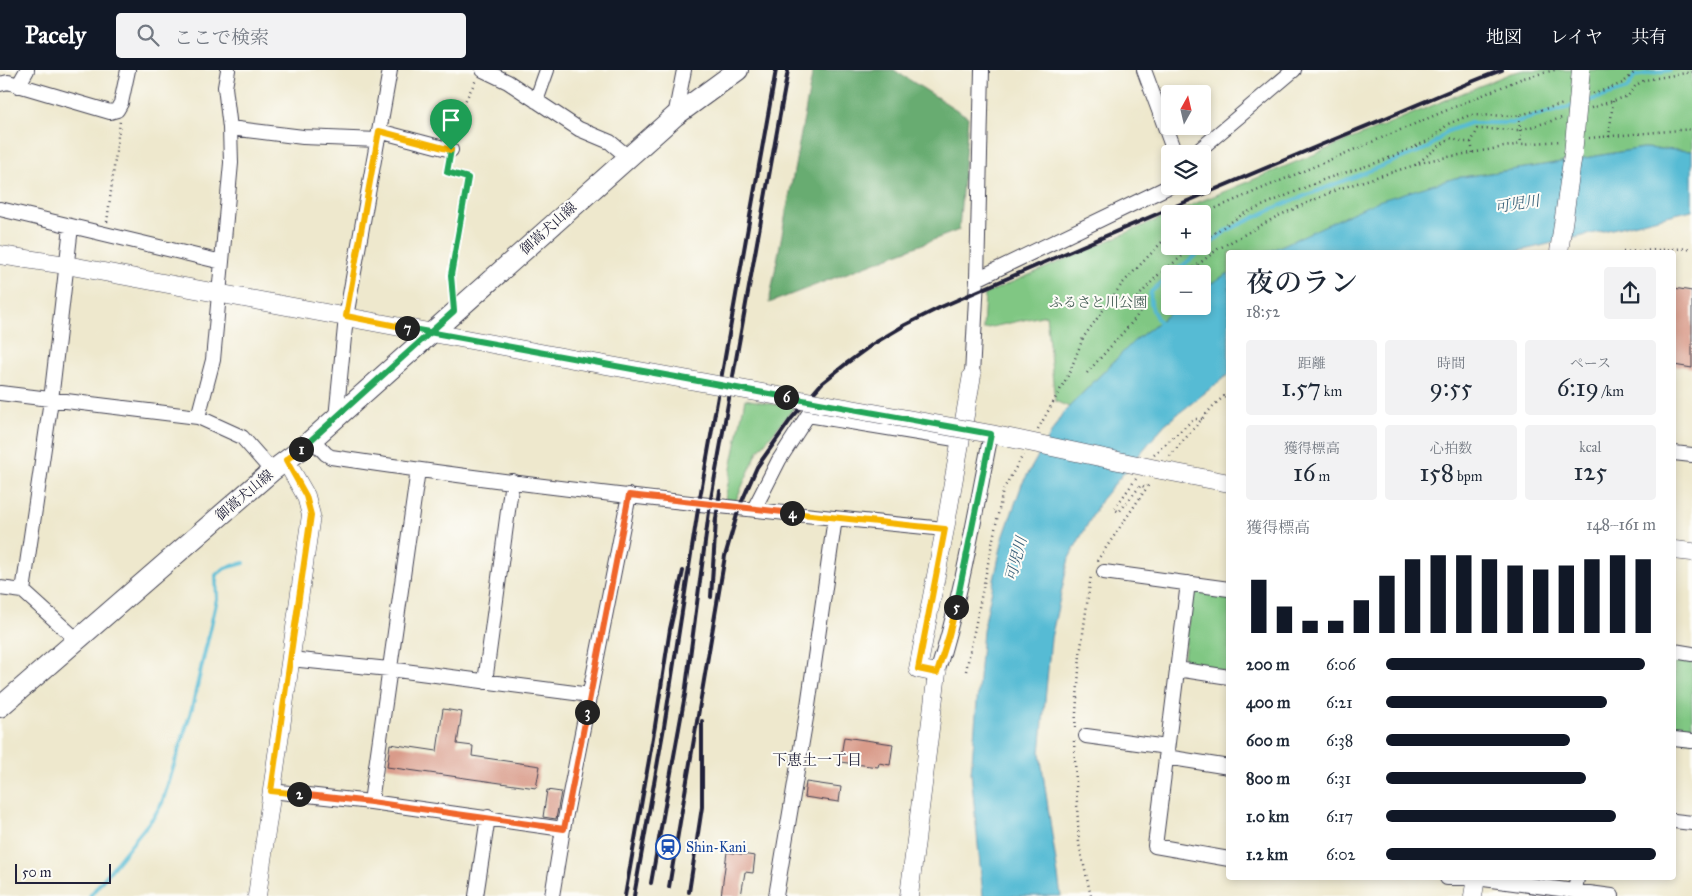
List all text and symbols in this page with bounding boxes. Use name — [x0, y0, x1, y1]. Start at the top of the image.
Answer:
search box — [116, 13, 466, 58]
text: Pacely — [25, 20, 86, 50]
icon: search — [134, 21, 162, 49]
text: ここで検索 — [174, 26, 269, 49]
text: 地図 — [1486, 26, 1522, 48]
text: レイヤ — [1550, 26, 1603, 48]
text: 共有 — [1631, 26, 1667, 48]
north arrow — [1161, 85, 1211, 135]
map controls — [1161, 85, 1211, 315]
pin — [430, 99, 472, 150]
icon: arrive — [437, 106, 465, 134]
button: layers — [1161, 145, 1211, 195]
water label: 可児川 — [1493, 191, 1543, 216]
street label: 御嵩犬山線 — [517, 199, 580, 258]
button: + — [1161, 205, 1211, 255]
button: − — [1161, 265, 1211, 315]
text: 夜のラン — [1246, 265, 1358, 300]
button: share — [1604, 267, 1656, 319]
park label: ふるさと川公園 — [1049, 294, 1147, 311]
text: 18:52 — [1246, 302, 1280, 321]
pin: 7 — [394, 316, 420, 340]
text: 7 — [404, 320, 411, 337]
text: 距離 — [1298, 355, 1326, 372]
text: 時間 — [1437, 355, 1465, 372]
text: ペース — [1570, 355, 1611, 372]
text: 1.57 — [1281, 372, 1321, 403]
text: 9:55 — [1430, 372, 1472, 403]
text: 6:19 — [1557, 372, 1599, 403]
text: km — [1321, 383, 1342, 400]
text: /km — [1599, 383, 1624, 400]
pin: 6 — [774, 384, 798, 410]
text: 6 — [783, 389, 790, 406]
pin: 1 — [288, 436, 314, 462]
text: kcal — [1579, 439, 1601, 456]
text: 獲得標高 — [1284, 440, 1340, 457]
text: 心拍数 — [1430, 440, 1472, 457]
text: 1 — [299, 441, 304, 458]
text: 125 — [1573, 456, 1607, 487]
text: 16 — [1293, 457, 1316, 488]
text: 158 — [1419, 457, 1454, 488]
street label: 御嵩犬山線 — [212, 466, 277, 524]
text: m — [1316, 468, 1330, 485]
text: bpm — [1454, 468, 1483, 485]
pin: 4 — [780, 500, 804, 526]
text: 4 — [789, 505, 796, 522]
text: 148–161 m — [1586, 515, 1656, 534]
text: 獲得標高 — [1246, 518, 1310, 537]
water label: 可児川 — [1001, 533, 1031, 583]
pin: 5 — [944, 594, 968, 620]
text: 5 — [953, 599, 960, 616]
text: 200 m — [1246, 655, 1289, 674]
text: 6:06 — [1326, 655, 1356, 674]
text: 400 m — [1246, 693, 1290, 712]
text: 6:21 — [1326, 693, 1352, 712]
pin: 3 — [574, 700, 600, 724]
text: 3 — [585, 704, 590, 721]
text: 600 m — [1246, 731, 1290, 750]
text: 6:38 — [1326, 731, 1353, 750]
district label: 下恵土一丁目 — [772, 751, 862, 769]
text: 800 m — [1246, 769, 1290, 788]
text: 6:31 — [1326, 769, 1351, 788]
pin: 2 — [286, 782, 312, 806]
text: 2 — [296, 786, 303, 803]
text: 1.0 km — [1246, 807, 1289, 826]
text: 6:17 — [1326, 807, 1353, 826]
station icon: Shin-Kani — [655, 834, 681, 860]
place label: Shin-Kani — [686, 839, 746, 856]
text: 1.2 km — [1246, 845, 1288, 864]
text: 6:02 — [1326, 845, 1355, 864]
scale bar — [15, 861, 111, 884]
text: 50 m — [22, 864, 51, 881]

